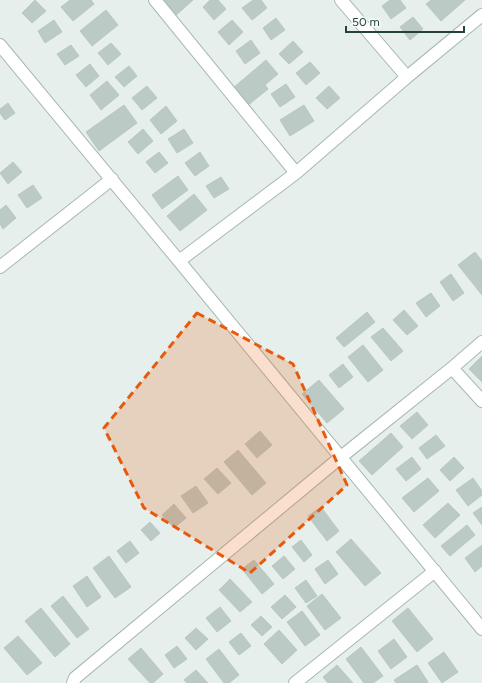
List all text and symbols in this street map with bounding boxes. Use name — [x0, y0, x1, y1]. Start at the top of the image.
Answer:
scale bar — [346, 8, 464, 34]
text: 50 m — [352, 15, 380, 29]

